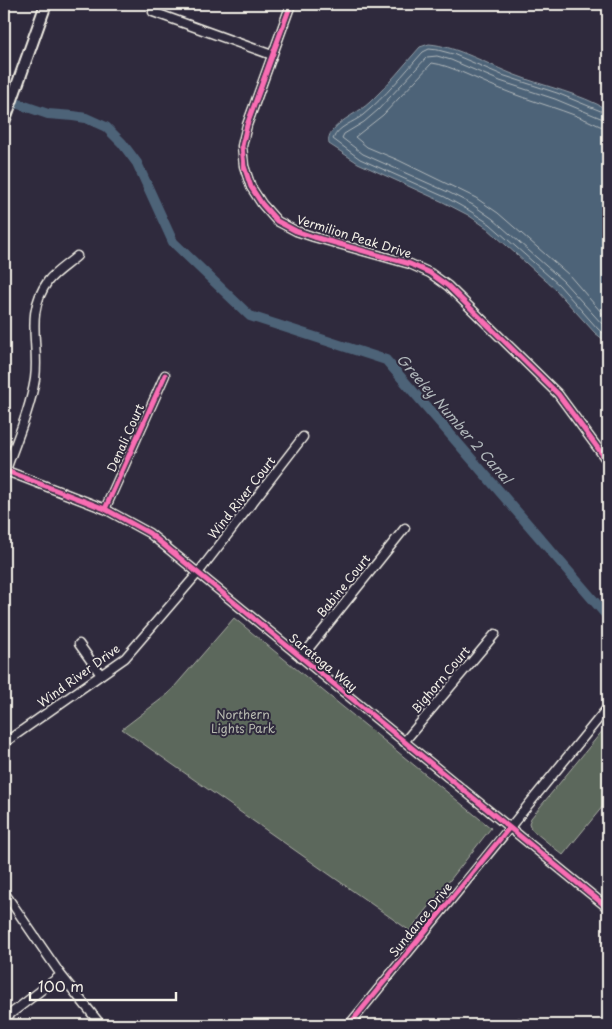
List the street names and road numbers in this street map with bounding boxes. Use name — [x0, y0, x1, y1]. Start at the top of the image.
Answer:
street label: Vermilion Peak Drive — [295, 210, 414, 262]
street label: Denali Court — [102, 400, 148, 475]
street label: Wind River Court — [203, 452, 279, 543]
street label: Babine Court — [312, 550, 374, 621]
street label: Saratoga Way — [285, 629, 362, 696]
street label: Wind River Drive — [33, 639, 123, 711]
street label: Bighorn Court — [407, 642, 474, 717]
street label: Sundance Drive — [384, 878, 456, 961]

